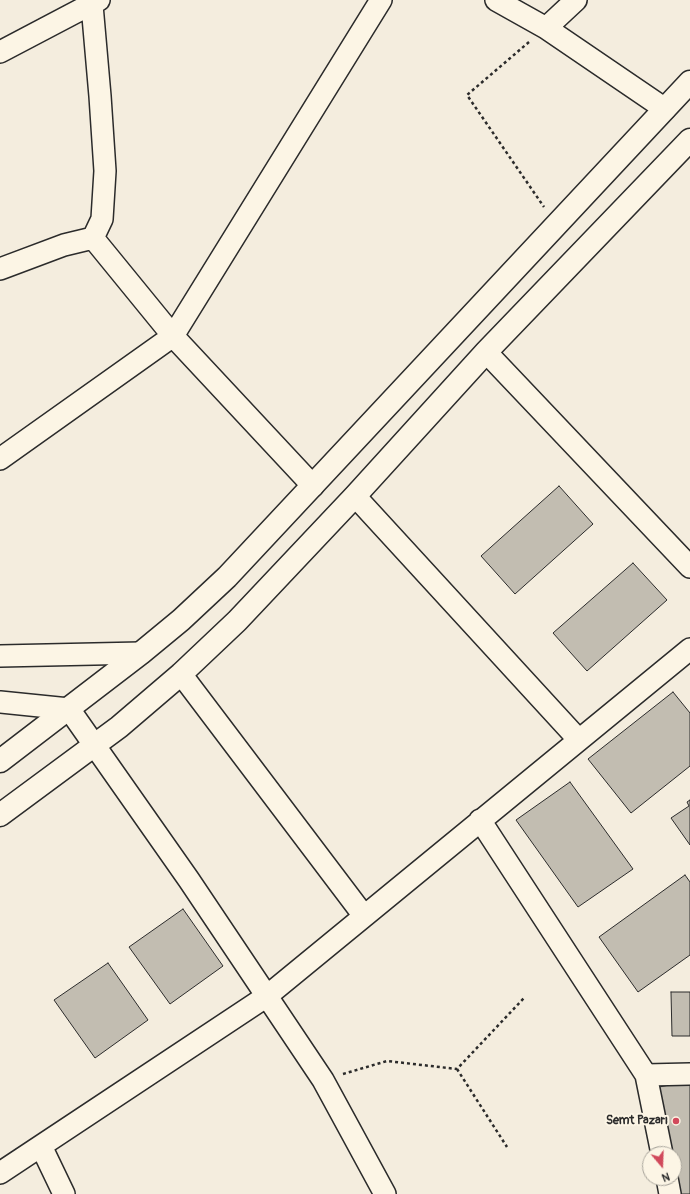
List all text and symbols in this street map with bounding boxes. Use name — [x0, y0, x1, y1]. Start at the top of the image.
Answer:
place label: Semt Pazarı — [606, 1114, 668, 1128]
marker: Semt Pazarı — [671, 1116, 681, 1126]
north arrow — [642, 1146, 682, 1186]
text: N — [660, 1170, 671, 1184]

